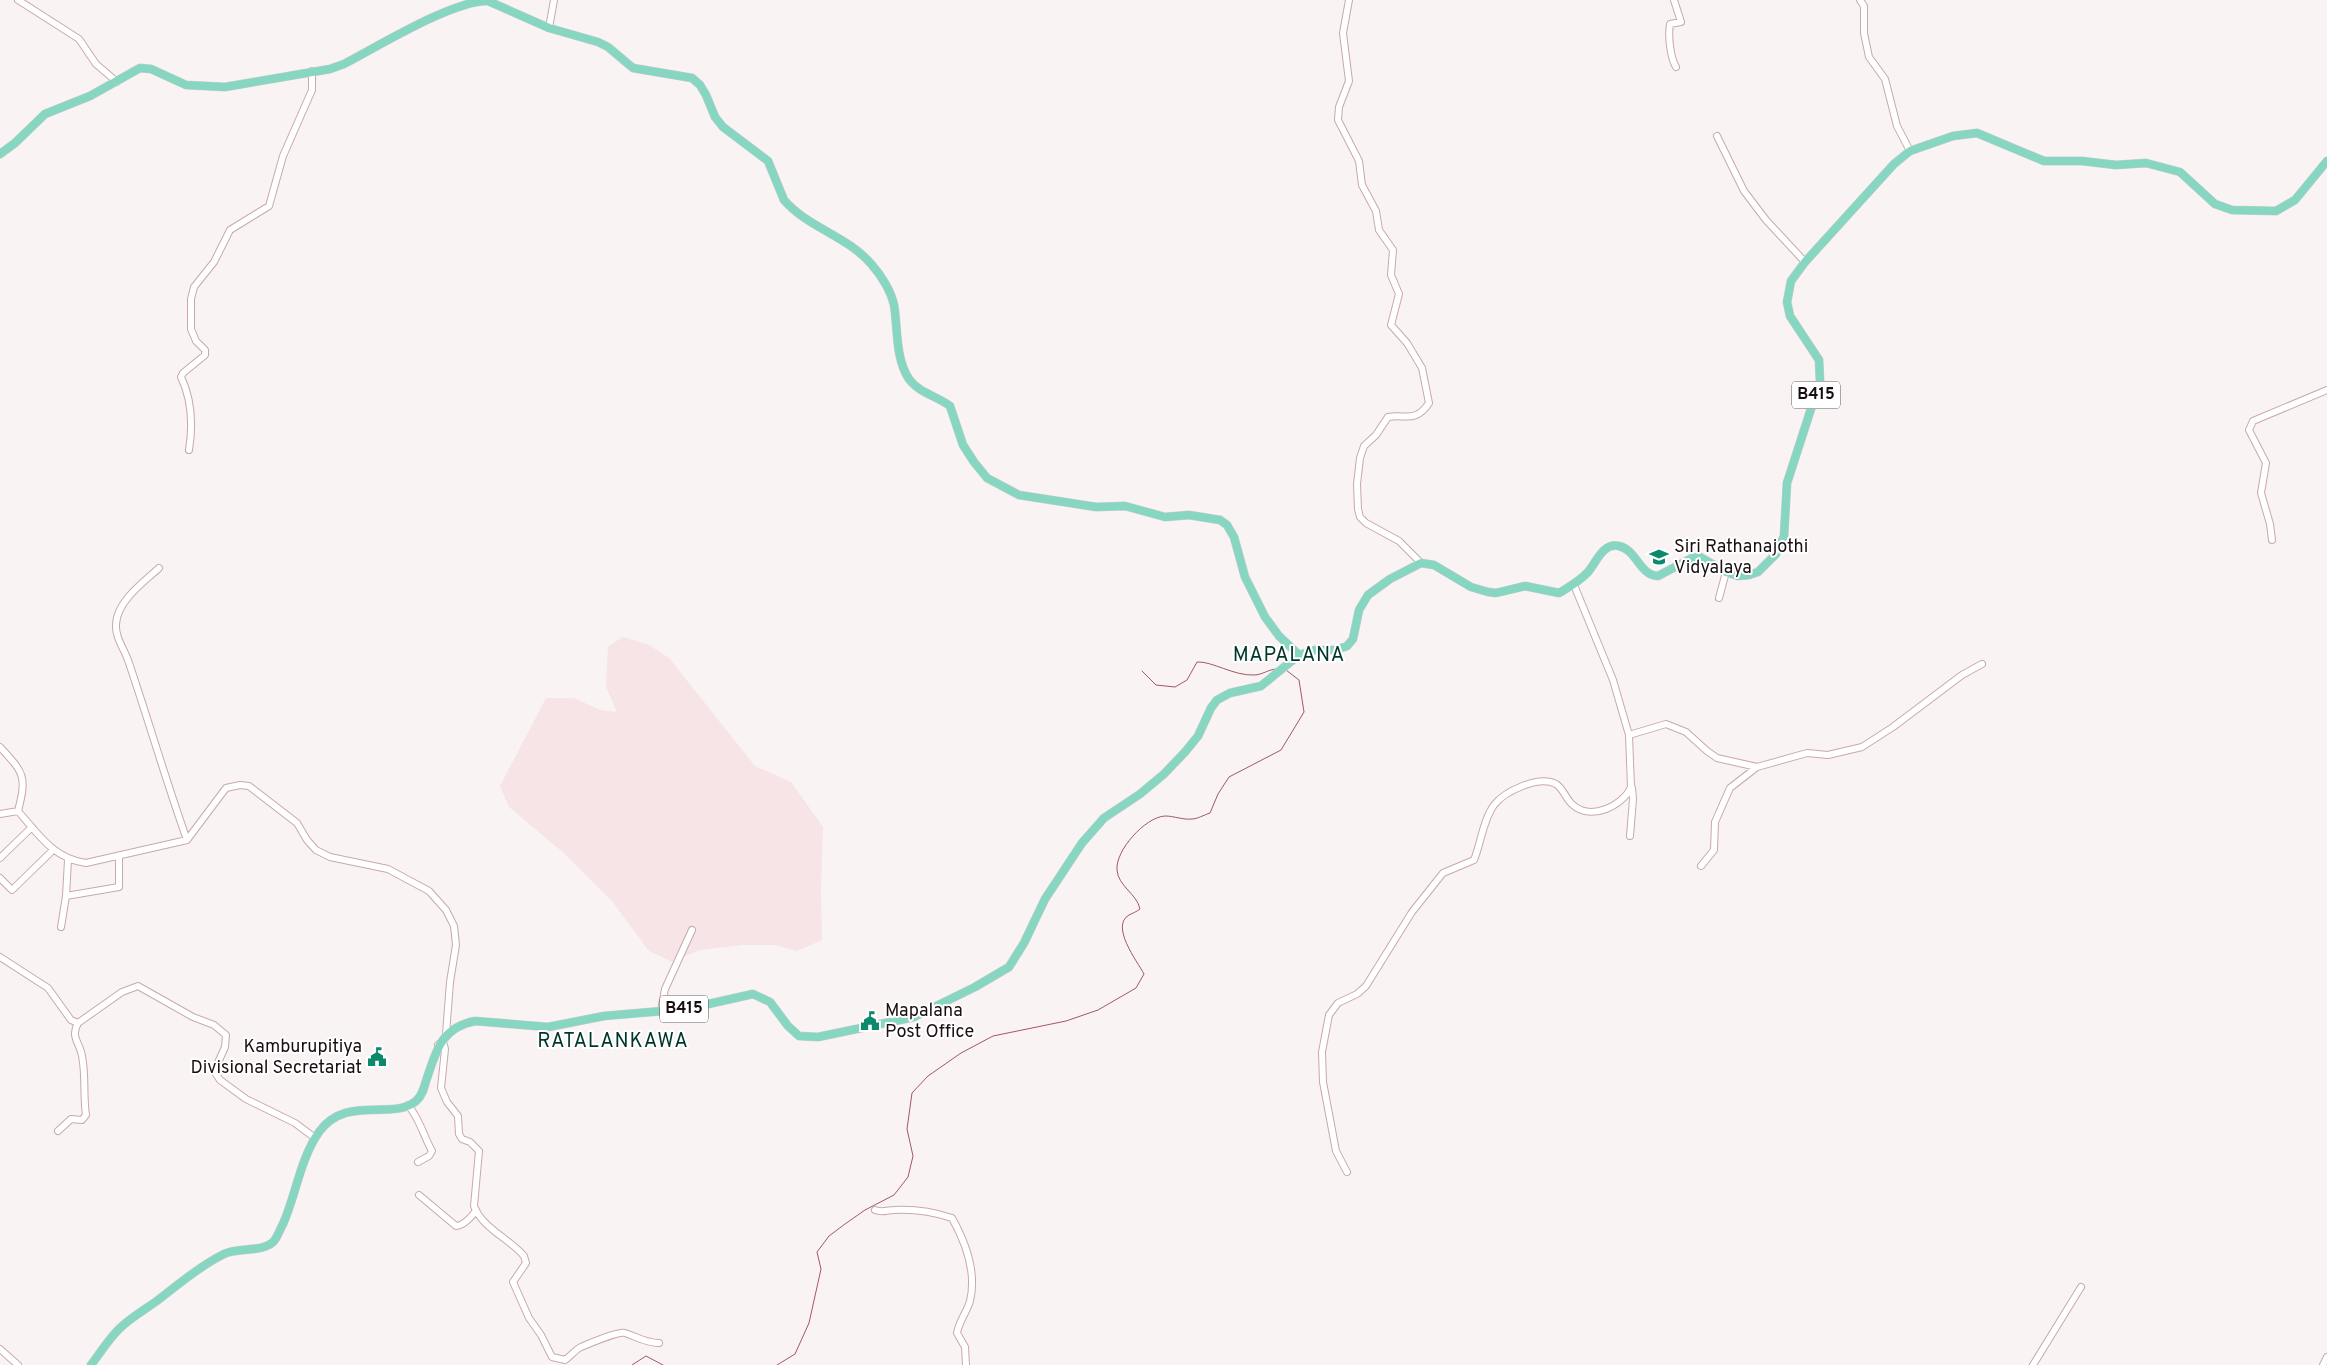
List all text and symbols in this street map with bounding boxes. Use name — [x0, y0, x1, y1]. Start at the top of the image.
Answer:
road number: B415 — [1792, 382, 1840, 408]
place label: Siri Rathanajothi Vidyalaya — [1674, 536, 1808, 580]
school or university icon: Siri Rathanajothi Vidyalaya — [1648, 546, 1670, 568]
district label: MAPALANA — [1233, 643, 1345, 669]
road number: B415 — [660, 996, 708, 1022]
place label: Mapalana Post Office — [885, 1000, 974, 1044]
public building icon: Mapalana Post Office — [859, 1010, 881, 1032]
district label: RATALANKAWA — [537, 1029, 689, 1055]
place label: Kamburupitiya Divisional Secretariat — [190, 1036, 362, 1080]
public building icon: Kamburupitiya Divisional Secretariat — [366, 1046, 388, 1068]

